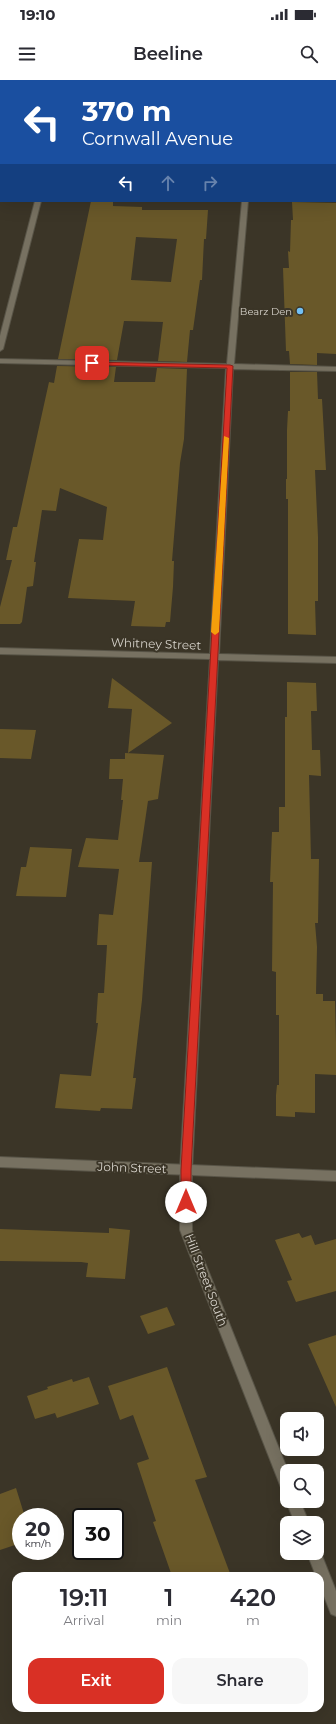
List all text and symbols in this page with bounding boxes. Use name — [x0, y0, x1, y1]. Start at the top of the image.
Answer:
text: 19:10 — [20, 5, 55, 24]
icon: menu — [16, 43, 38, 65]
text: Beeline — [133, 43, 203, 65]
icon: search — [298, 43, 320, 65]
text: 370 m — [82, 94, 171, 128]
icon: left — [16, 96, 68, 148]
text: Cornwall Avenue — [82, 128, 233, 150]
icon: left — [115, 172, 137, 194]
icon: ahead — [157, 172, 179, 194]
icon: right — [199, 172, 221, 194]
place label: Bearz Den — [240, 305, 292, 318]
marker: Bearz Den — [295, 306, 305, 316]
pin — [75, 346, 109, 380]
icon: arrive — [81, 352, 103, 374]
street label: Whitney Street — [111, 634, 202, 653]
street label: John Street — [96, 1159, 167, 1176]
position arrow — [165, 1181, 207, 1223]
street label: Hill Street South — [182, 1231, 231, 1328]
map controls — [280, 1412, 324, 1560]
button: sound — [280, 1412, 324, 1456]
button: search — [280, 1464, 324, 1508]
speed limit sign: 30 — [72, 1508, 124, 1560]
button: layers — [280, 1516, 324, 1560]
text: 20 — [25, 1517, 51, 1541]
text: km/h — [25, 1537, 51, 1550]
text: 19:11 — [60, 1583, 108, 1612]
text: 1 — [164, 1583, 174, 1612]
text: 420 — [230, 1583, 276, 1612]
text: Arrival — [63, 1612, 104, 1628]
text: min — [156, 1612, 182, 1628]
text: m — [246, 1612, 260, 1628]
button: Exit — [28, 1658, 164, 1704]
button: Share — [172, 1658, 308, 1704]

